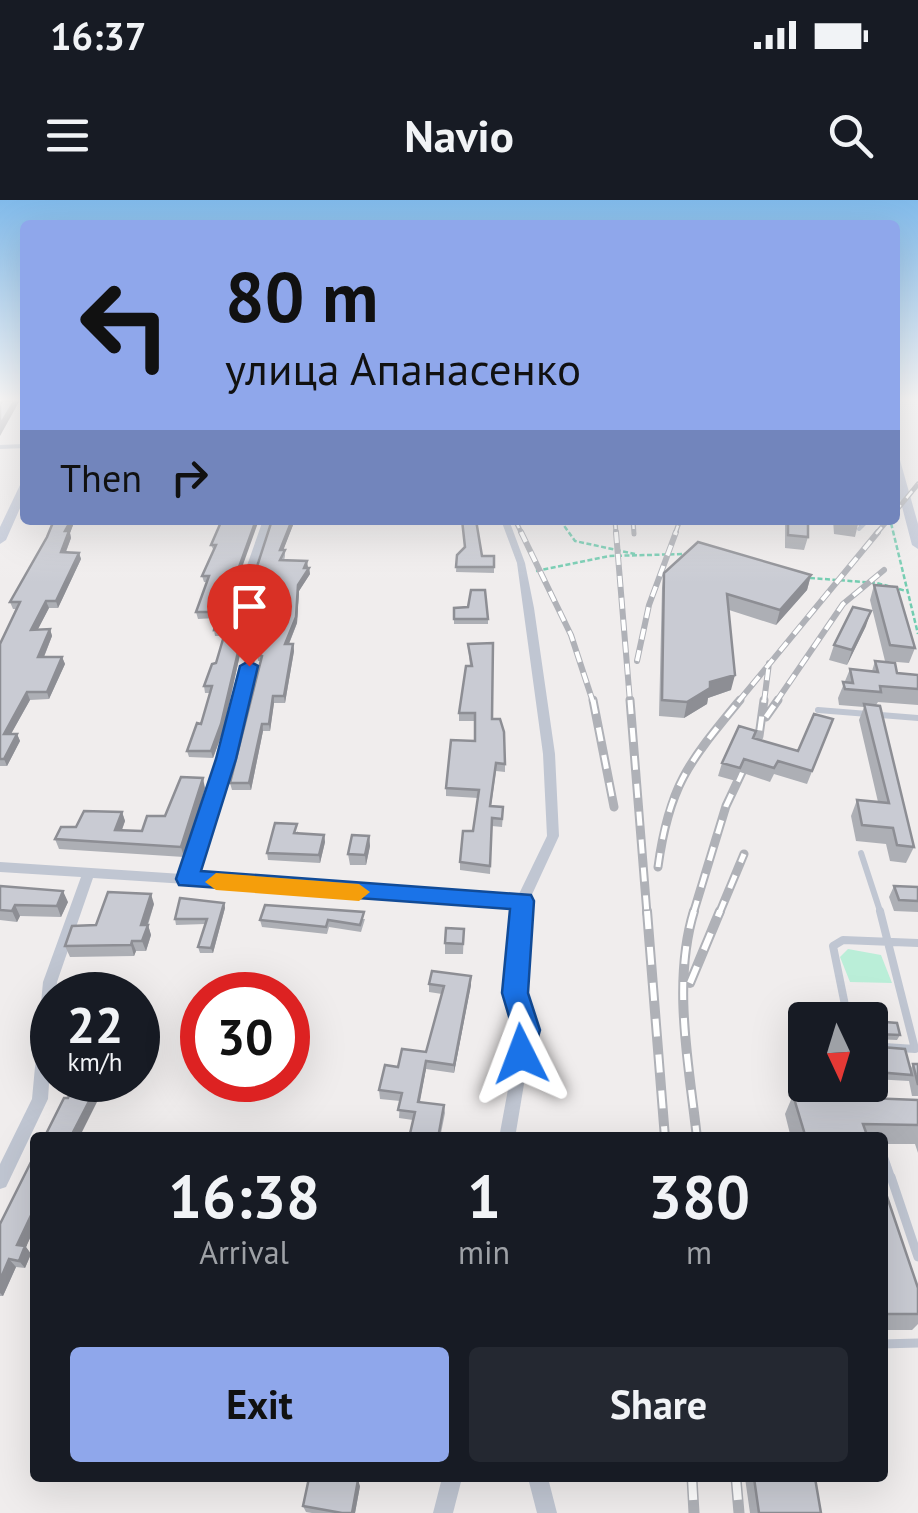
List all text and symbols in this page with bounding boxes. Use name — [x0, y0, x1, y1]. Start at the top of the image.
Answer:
text: 16:37 — [50, 11, 146, 60]
text: Navio — [404, 106, 514, 164]
icon: menu — [40, 108, 95, 163]
icon: search — [823, 108, 878, 163]
text: 80 m — [225, 251, 378, 341]
icon: left — [60, 260, 190, 390]
text: улица Апанасенко — [225, 339, 581, 397]
icon: right — [162, 450, 217, 505]
text: Then — [60, 453, 142, 502]
pin — [207, 564, 292, 667]
icon: arrive — [222, 579, 277, 634]
speed limit sign: 30 — [180, 972, 310, 1102]
text: 22 — [67, 992, 123, 1057]
position arrow — [469, 1002, 573, 1106]
north arrow — [788, 1002, 888, 1102]
map controls — [788, 1002, 888, 1102]
text: km/h — [68, 1046, 122, 1078]
text: 16:38 — [168, 1157, 320, 1235]
text: 1 — [467, 1157, 501, 1235]
text: 380 — [648, 1157, 750, 1235]
text: Arrival — [199, 1231, 289, 1273]
text: min — [458, 1231, 510, 1273]
text: m — [686, 1231, 712, 1273]
button: Exit — [70, 1347, 449, 1462]
button: Share — [469, 1347, 848, 1462]

